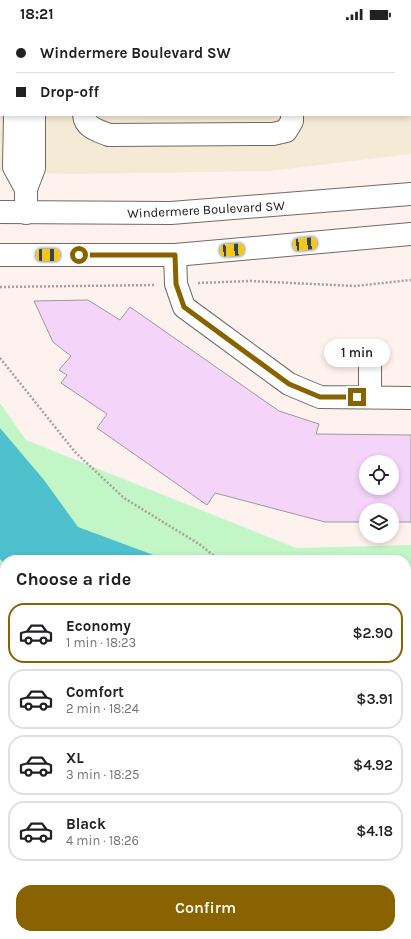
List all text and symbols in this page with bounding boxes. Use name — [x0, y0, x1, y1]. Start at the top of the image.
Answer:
text: 18:21 — [20, 5, 54, 23]
text: Windermere Boulevard SW — [40, 44, 231, 62]
text: Drop-off — [40, 83, 99, 101]
street label: Windermere Boulevard SW — [127, 198, 286, 221]
car — [292, 237, 318, 251]
car — [220, 243, 244, 257]
route start — [70, 246, 88, 264]
car — [36, 249, 60, 261]
callout: 1 min — [324, 339, 390, 367]
text: 1 min — [341, 345, 373, 360]
route end — [348, 388, 366, 406]
map controls — [359, 455, 399, 543]
button: locate — [359, 455, 399, 495]
button: layers — [359, 503, 399, 543]
text: Choose a ride — [16, 568, 131, 590]
icon: car — [18, 615, 54, 651]
text: Economy — [66, 617, 131, 635]
text: $2.90 — [353, 624, 393, 642]
text: 1 min · 18:23 — [66, 635, 136, 650]
icon: car — [18, 681, 54, 717]
text: Comfort — [66, 683, 124, 701]
text: $3.91 — [356, 690, 393, 708]
text: 2 min · 18:24 — [66, 701, 139, 716]
icon: car — [18, 747, 54, 783]
text: XL — [66, 749, 84, 767]
text: $4.92 — [353, 756, 393, 774]
text: 3 min · 18:25 — [66, 767, 139, 782]
icon: car — [18, 813, 54, 849]
text: Black — [66, 815, 106, 833]
text: $4.18 — [356, 822, 393, 840]
text: 4 min · 18:26 — [66, 833, 139, 848]
button: Confirm — [16, 885, 395, 931]

